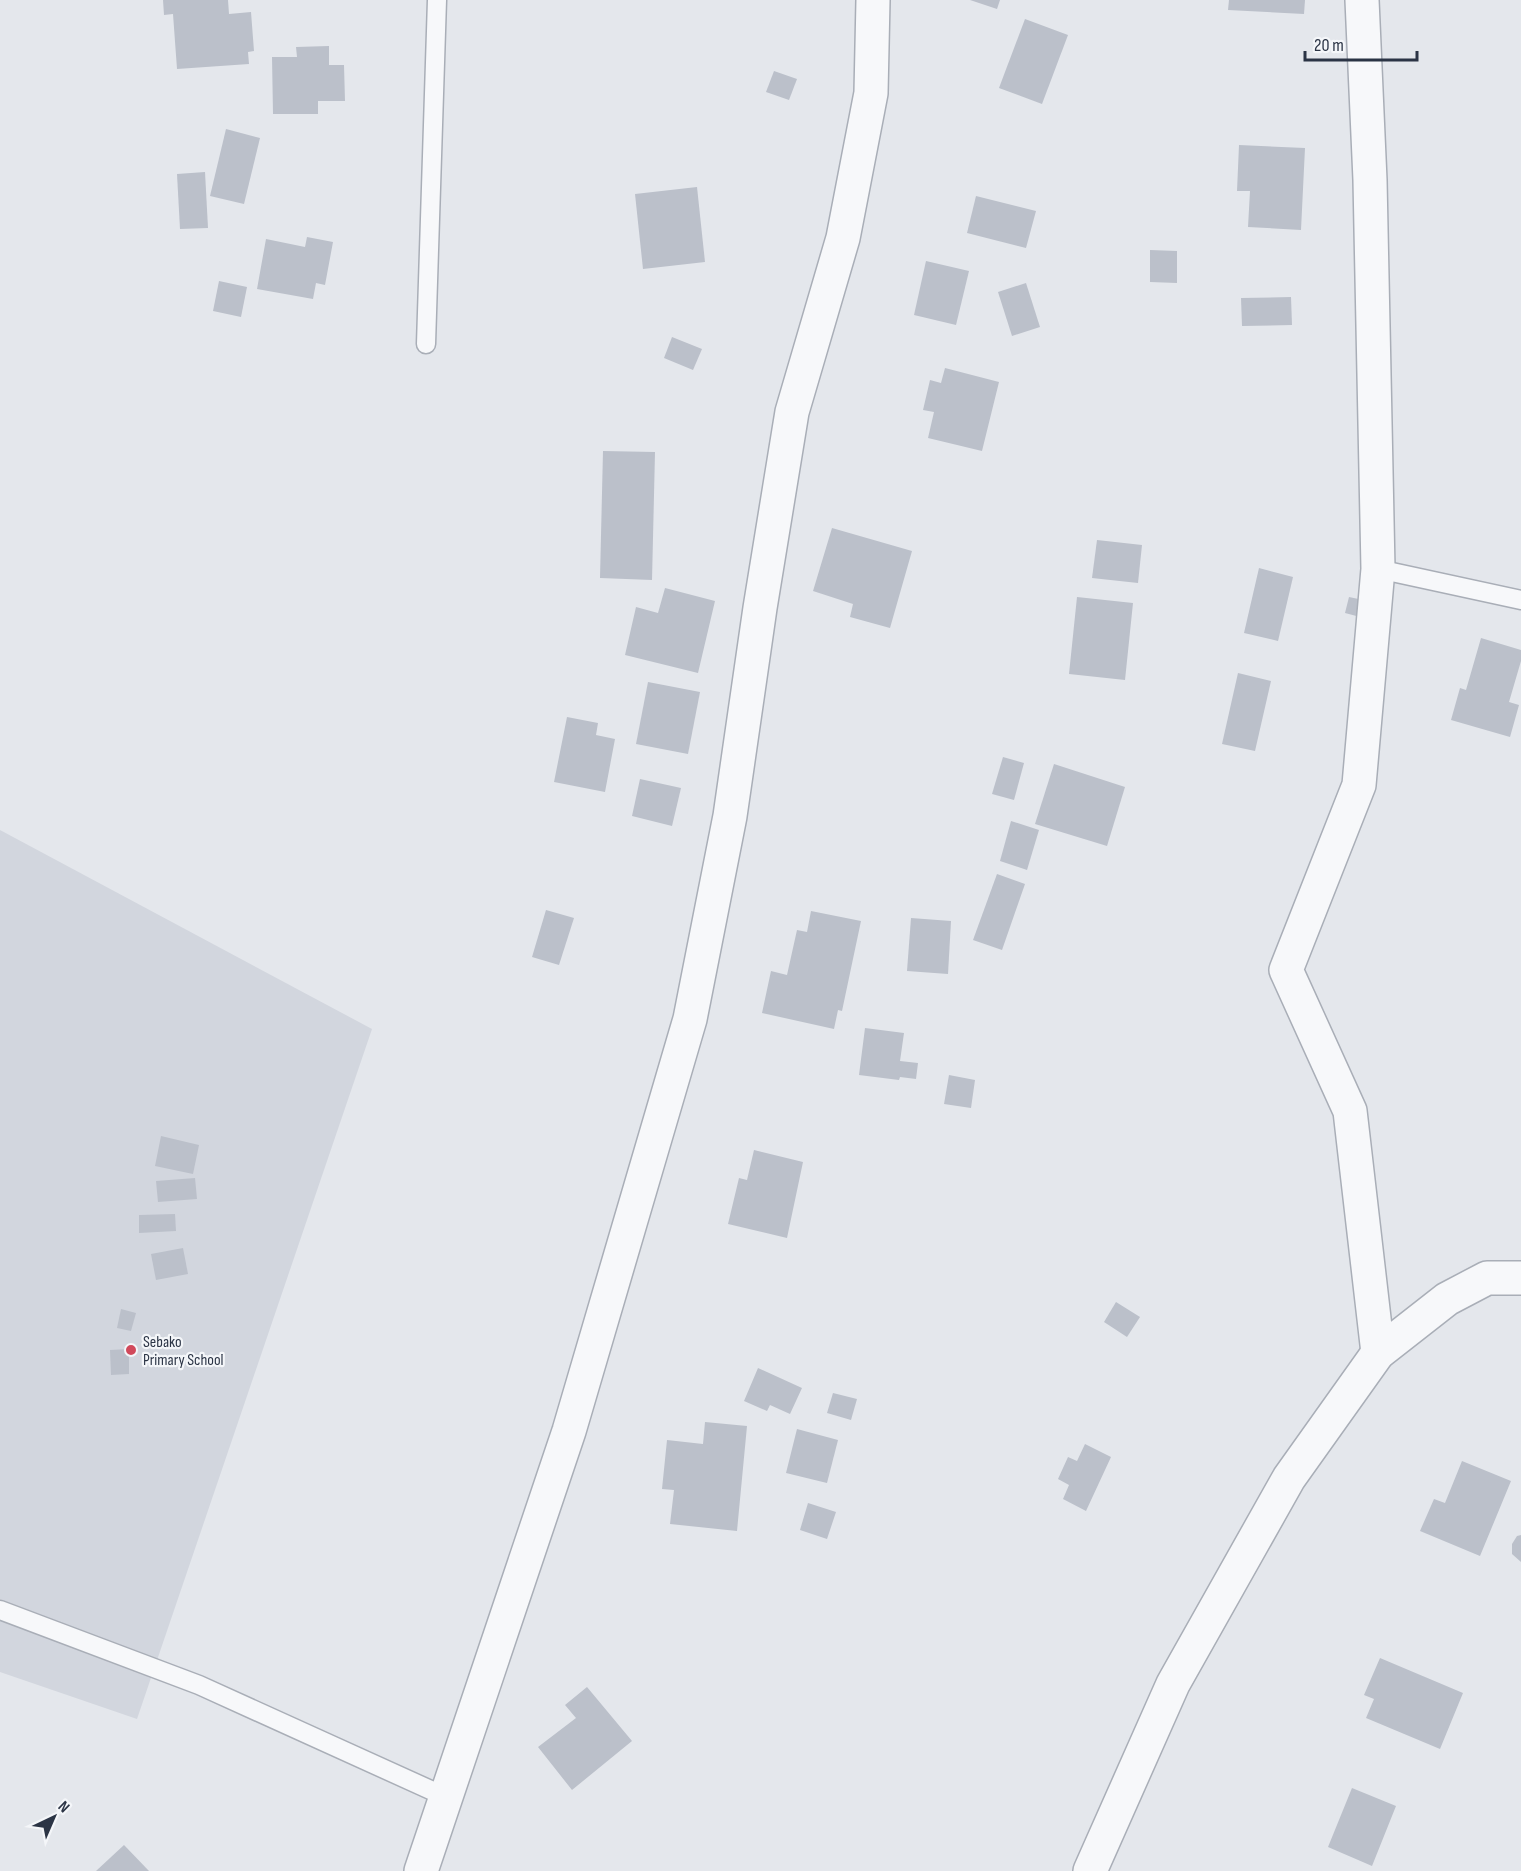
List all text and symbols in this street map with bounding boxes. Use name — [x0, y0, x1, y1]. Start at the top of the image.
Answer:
scale bar — [1305, 24, 1418, 62]
text: 20 m — [1314, 35, 1344, 56]
place label: Sebako Primary School — [143, 1333, 224, 1370]
marker: Sebako Primary School — [124, 1343, 138, 1357]
north arrow — [24, 1787, 84, 1847]
text: N — [54, 1797, 73, 1817]

